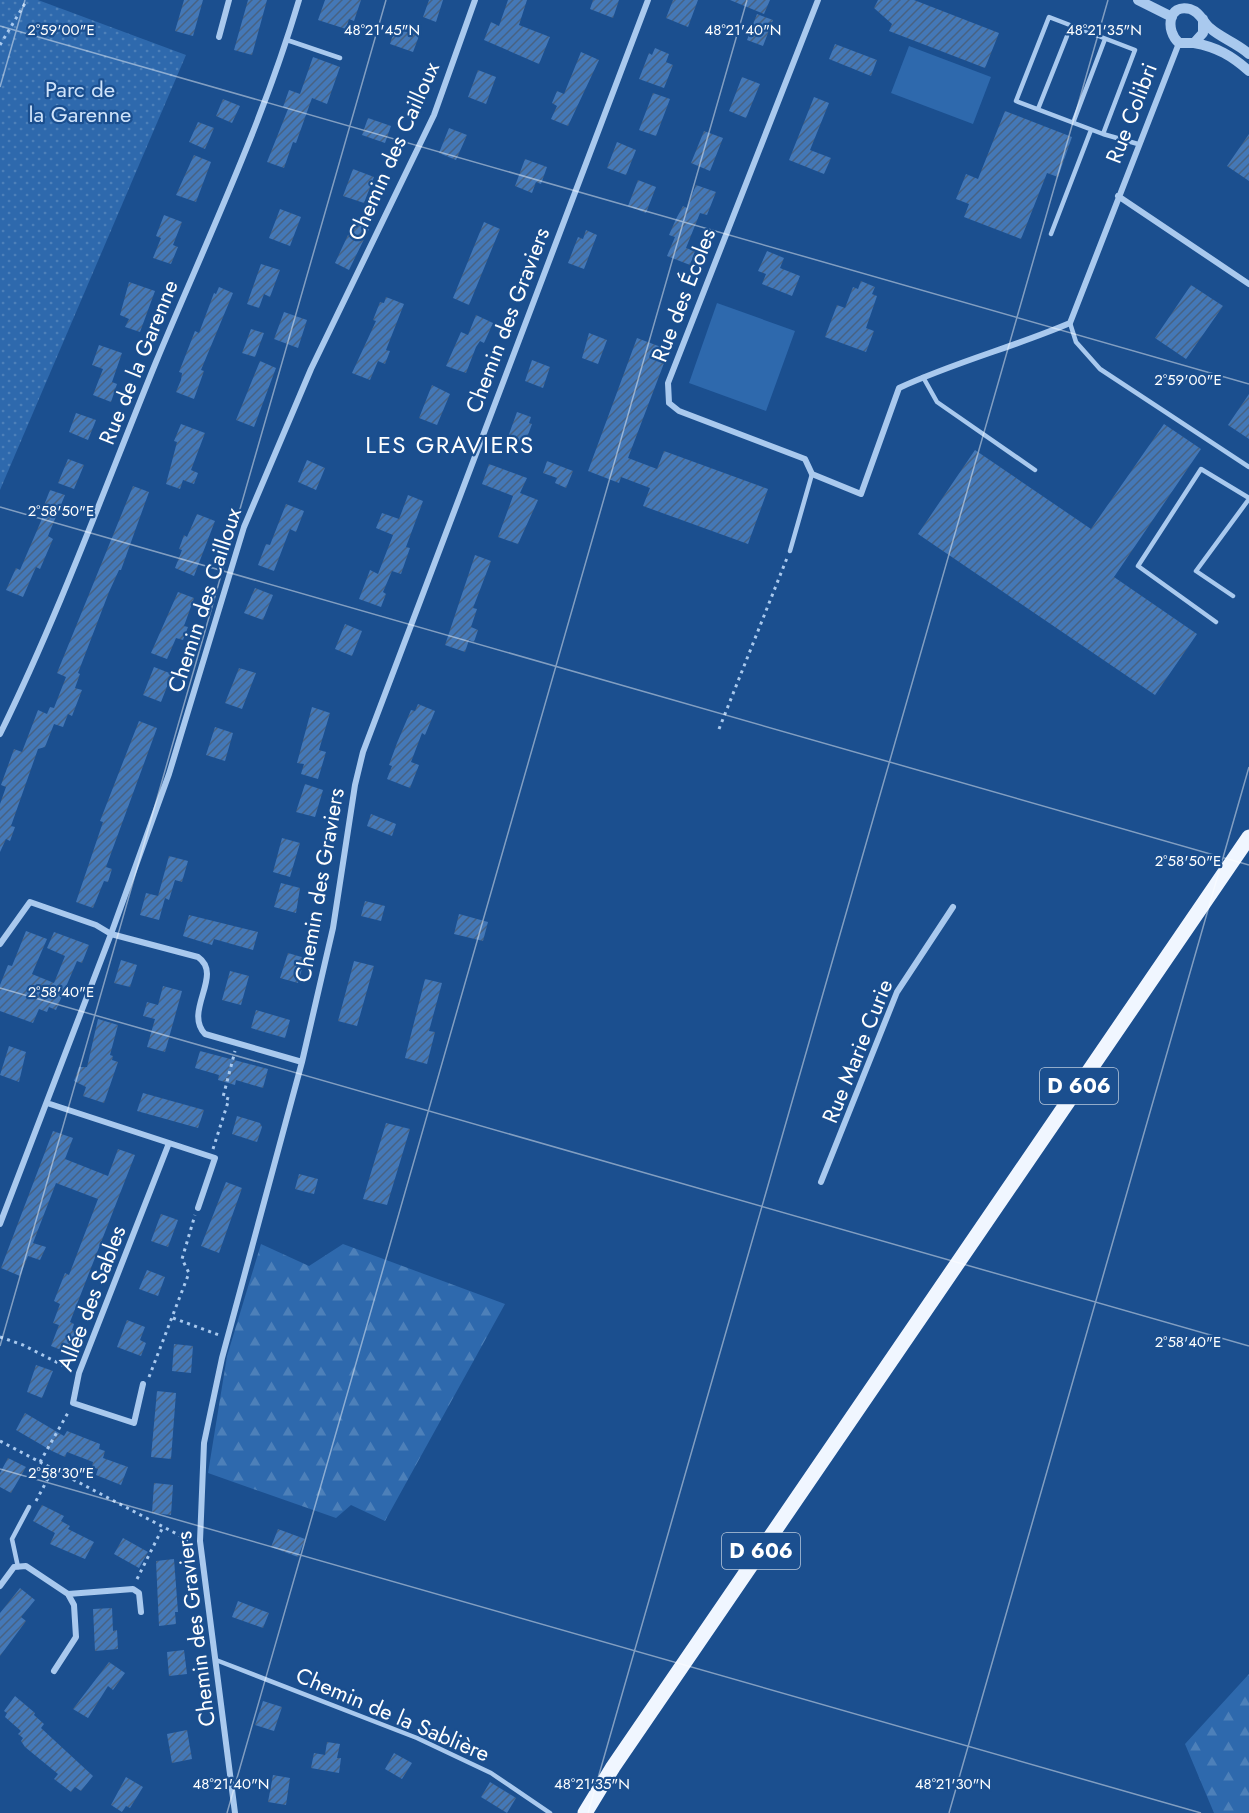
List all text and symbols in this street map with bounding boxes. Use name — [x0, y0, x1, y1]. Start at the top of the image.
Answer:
text: 2°59'00"E — [27, 19, 95, 41]
text: 48°21'45"N — [344, 19, 420, 41]
text: 48°21'40"N — [704, 19, 782, 41]
text: 48°21'35"N — [1066, 19, 1142, 41]
street label: Chemin des Cailloux — [339, 56, 447, 245]
street label: Rue Colibri — [1097, 58, 1165, 168]
park label: Parc de la Garenne — [29, 73, 131, 130]
street label: Chemin des Graviers — [457, 222, 557, 417]
street label: Rue des Écoles — [643, 223, 723, 367]
street label: Rue de la Garenne — [90, 275, 186, 449]
text: 2°59'00"E — [1154, 369, 1222, 391]
district label: LES GRAVIERS — [365, 427, 535, 462]
text: 2°58'50"E — [28, 500, 94, 522]
street label: Chemin des Cailloux — [159, 503, 249, 697]
street label: Chemin des Graviers — [286, 785, 352, 985]
text: 2°58'50"E — [1155, 850, 1221, 872]
street label: Rue Marie Curie — [814, 974, 900, 1128]
text: 2°58'40"E — [28, 981, 94, 1003]
road number: D 606 — [1040, 1068, 1118, 1104]
street label: Allée des Sables — [49, 1220, 134, 1375]
text: 2°58'40"E — [1155, 1331, 1221, 1353]
text: 2°58'30"E — [28, 1462, 94, 1484]
street label: Chemin des Graviers — [167, 1529, 223, 1728]
road number: D 606 — [722, 1533, 800, 1569]
street label: Chemin de la Sablière — [291, 1659, 495, 1769]
text: 48°21'40"N — [192, 1773, 270, 1795]
text: 48°21'35"N — [554, 1773, 630, 1795]
text: 48°21'30"N — [915, 1773, 991, 1795]

